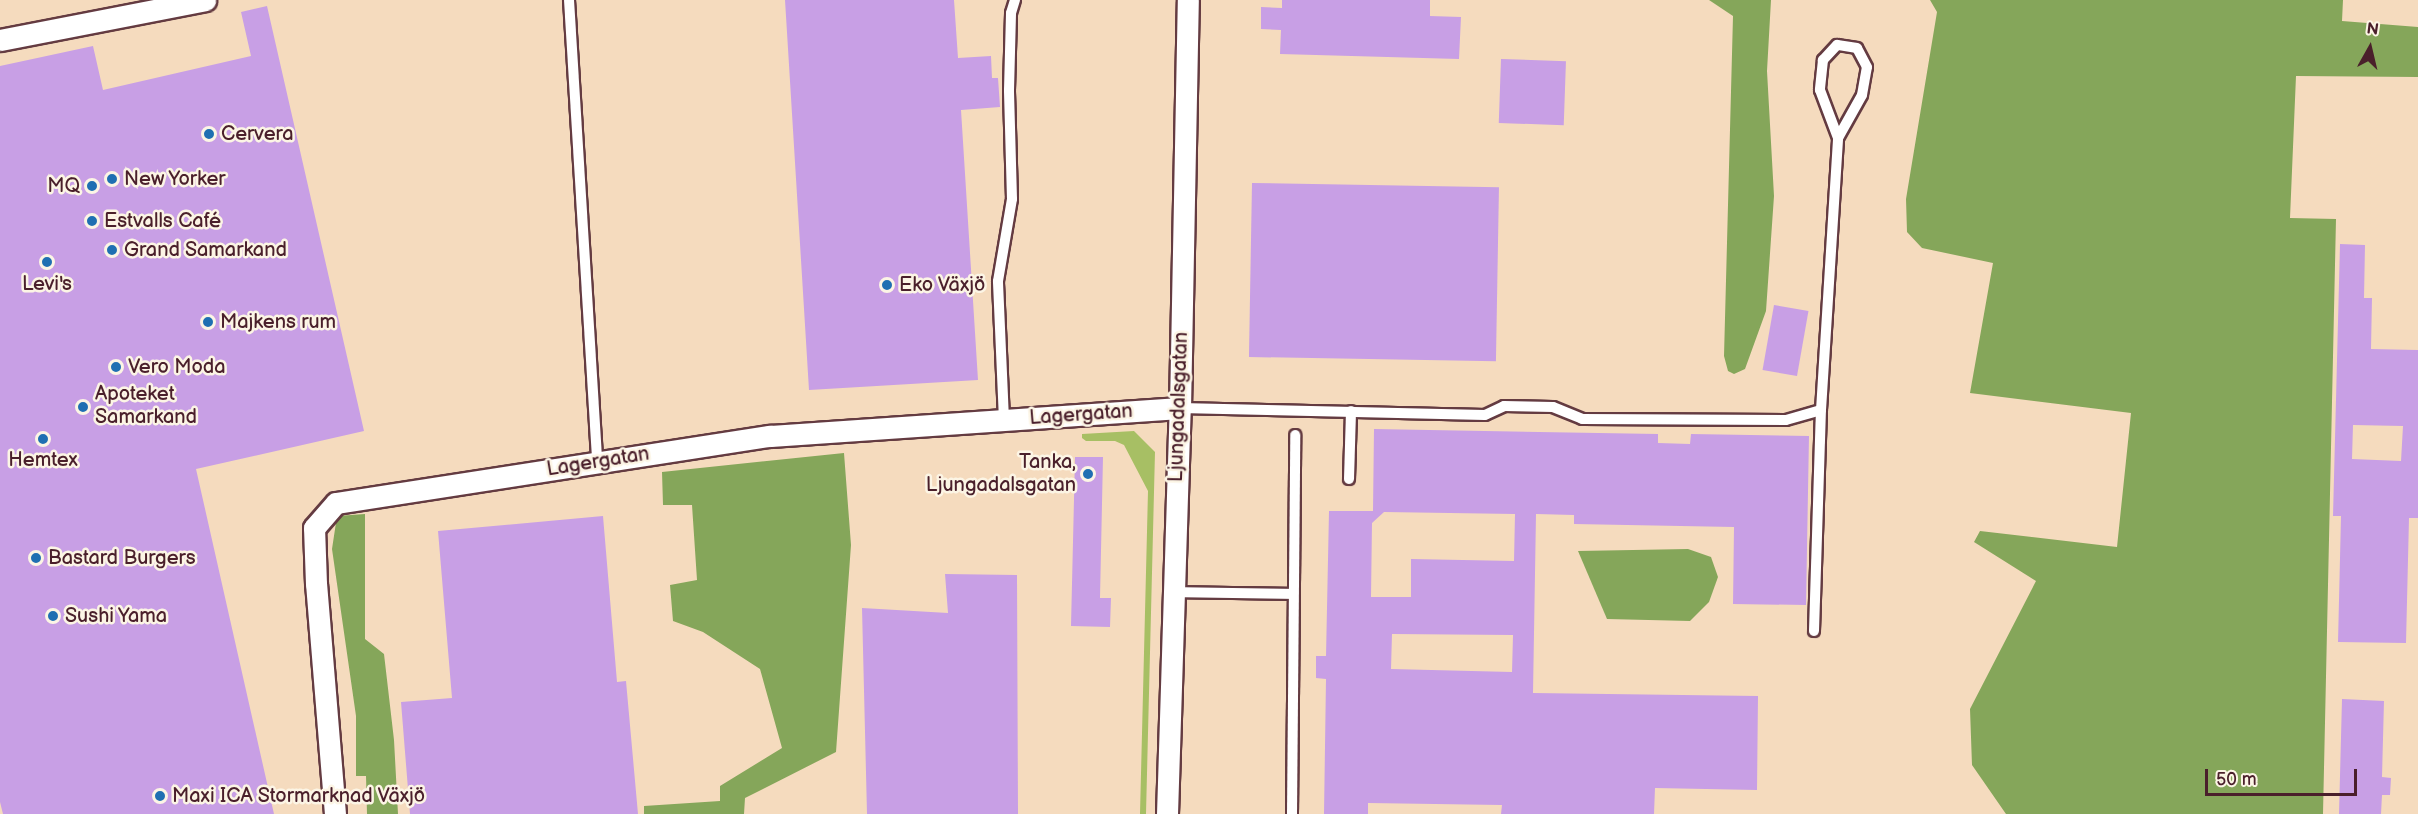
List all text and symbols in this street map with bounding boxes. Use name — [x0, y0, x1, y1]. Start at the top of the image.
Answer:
north arrow — [2340, 18, 2400, 78]
text: N — [2365, 19, 2380, 40]
place label: Cervera — [221, 122, 294, 146]
marker: Cervera — [202, 127, 216, 141]
place label: New Yorker — [124, 167, 227, 191]
marker: New Yorker — [105, 172, 119, 186]
place label: MQ — [47, 174, 80, 198]
marker: MQ — [85, 179, 99, 193]
place label: Estvalls Café — [104, 209, 221, 233]
marker: Estvalls Café — [85, 214, 99, 228]
place label: Grand Samarkand — [124, 238, 287, 262]
marker: Grand Samarkand — [105, 243, 119, 257]
marker: Levi's — [40, 255, 54, 269]
place label: Levi's — [22, 272, 72, 296]
place label: Eko Växjö — [899, 273, 986, 297]
marker: Eko Växjö — [880, 278, 894, 292]
place label: Majkens rum — [220, 310, 336, 334]
marker: Majkens rum — [201, 315, 215, 329]
street label: Ljungadalsgatan — [1164, 331, 1194, 483]
place label: Vero Moda — [128, 355, 226, 379]
marker: Vero Moda — [109, 360, 123, 374]
place label: Apoteket Samarkand — [95, 383, 197, 430]
street label: Lagergatan — [1029, 399, 1133, 431]
marker: Apoteket Samarkand — [76, 400, 90, 414]
marker: Hemtex — [36, 432, 50, 446]
street label: Lagergatan — [545, 442, 651, 482]
place label: Hemtex — [8, 448, 78, 472]
place label: Tanka, Ljungadalsgatan — [926, 450, 1076, 497]
marker: Tanka, Ljungadalsgatan — [1081, 467, 1095, 481]
place label: Bastard Burgers — [48, 546, 196, 570]
marker: Bastard Burgers — [29, 551, 43, 565]
place label: Sushi Yama — [65, 604, 168, 628]
marker: Sushi Yama — [46, 609, 60, 623]
scale bar — [2208, 757, 2360, 795]
text: 50 m — [2216, 769, 2257, 790]
place label: Maxi ICA Stormarknad Växjö — [172, 784, 426, 808]
marker: Maxi ICA Stormarknad Växjö — [153, 789, 167, 803]

